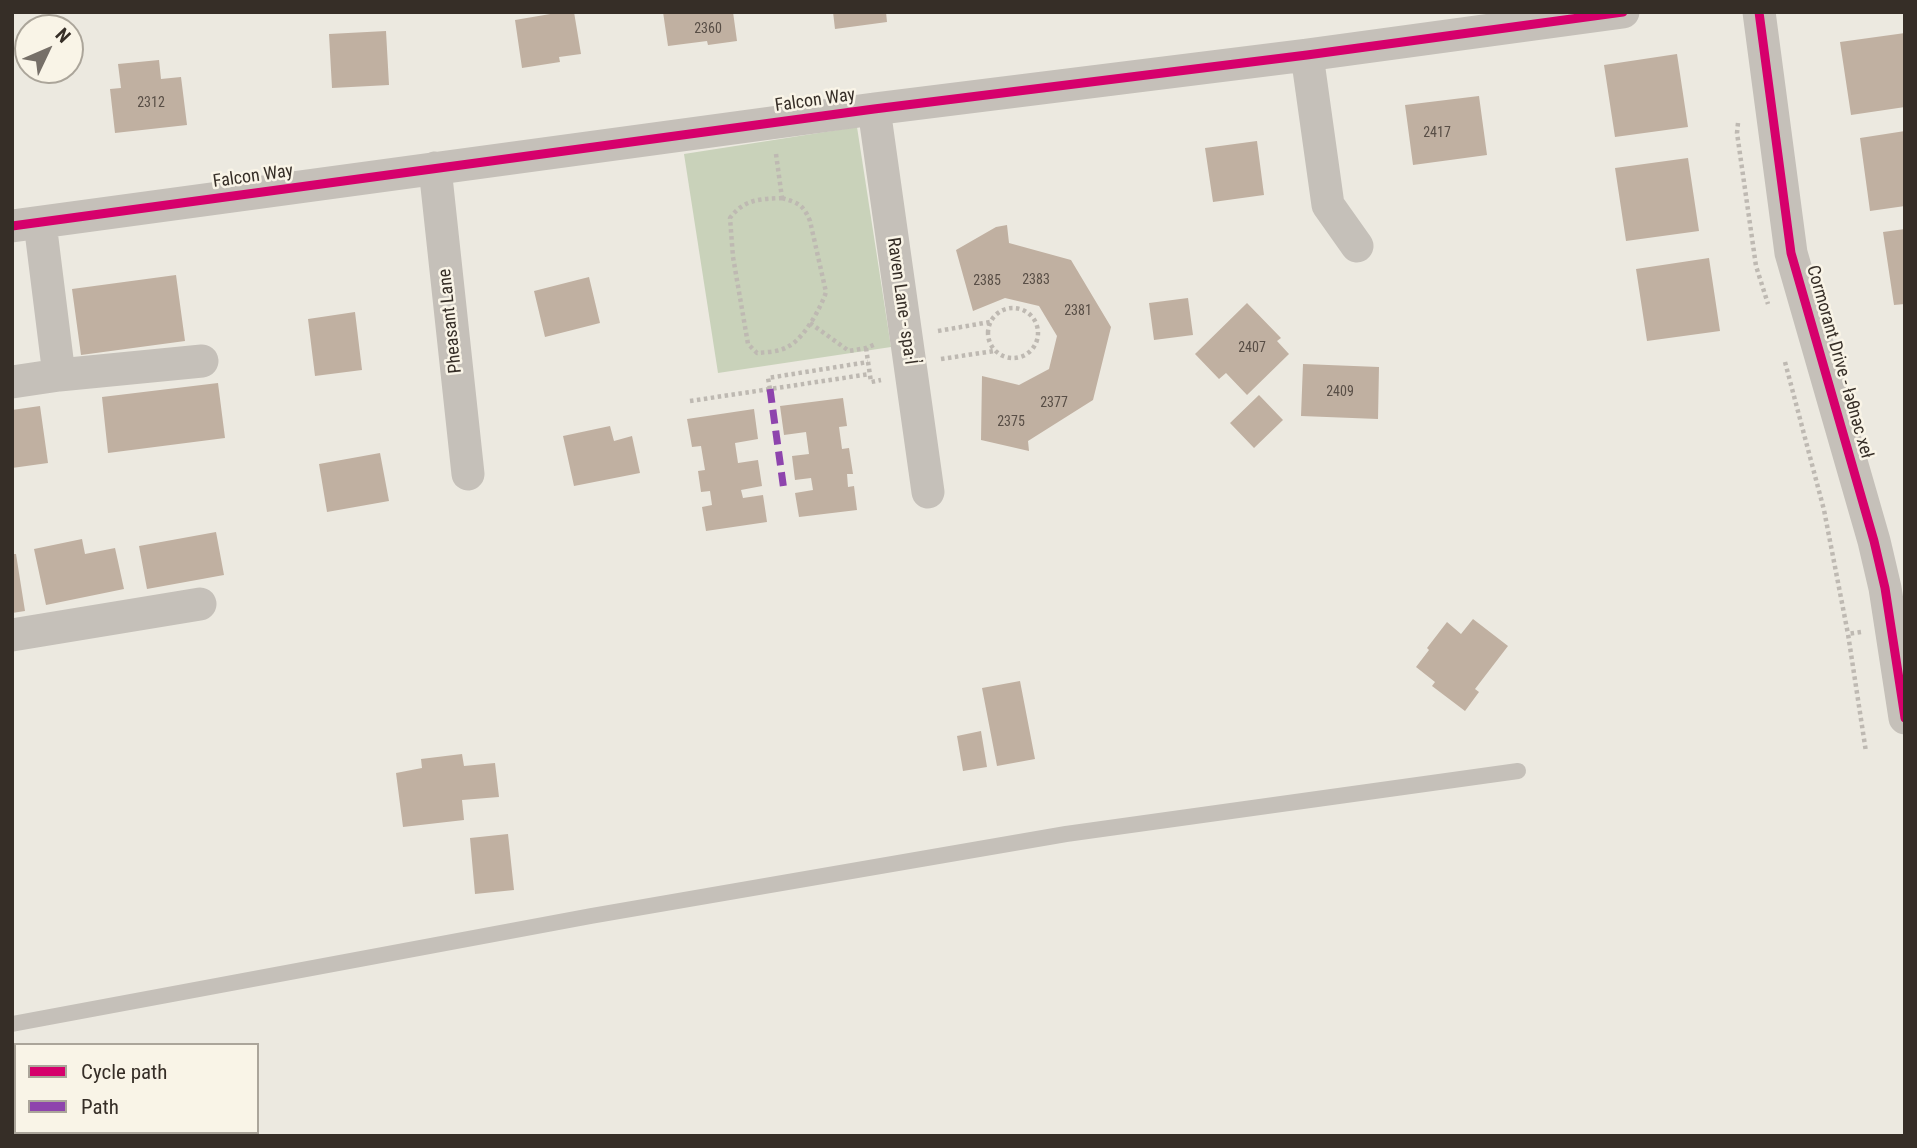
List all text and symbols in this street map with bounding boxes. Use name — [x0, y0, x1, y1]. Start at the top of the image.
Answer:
north arrow — [14, 14, 84, 84]
house number: 2360 — [694, 21, 722, 37]
text: N — [51, 23, 75, 48]
street label: Falcon Way — [774, 85, 856, 117]
house number: 2312 — [137, 95, 165, 111]
house number: 2417 — [1423, 125, 1451, 141]
street label: Falcon Way — [212, 161, 294, 193]
street label: Raven Lane - spa·l̓ — [881, 236, 921, 366]
street label: Cormorant Drive - łəθnəc xeł — [1801, 263, 1877, 461]
street label: Pheasant Lane — [435, 268, 467, 374]
house number: 2383 — [1022, 272, 1050, 288]
house number: 2385 — [973, 273, 1001, 289]
house number: 2381 — [1064, 303, 1092, 319]
house number: 2407 — [1238, 340, 1266, 356]
house number: 2409 — [1326, 384, 1354, 400]
house number: 2377 — [1040, 395, 1068, 411]
house number: 2375 — [997, 414, 1025, 430]
legend — [14, 1043, 259, 1134]
text: Cycle path — [81, 1060, 167, 1084]
text: Path — [81, 1095, 119, 1119]

